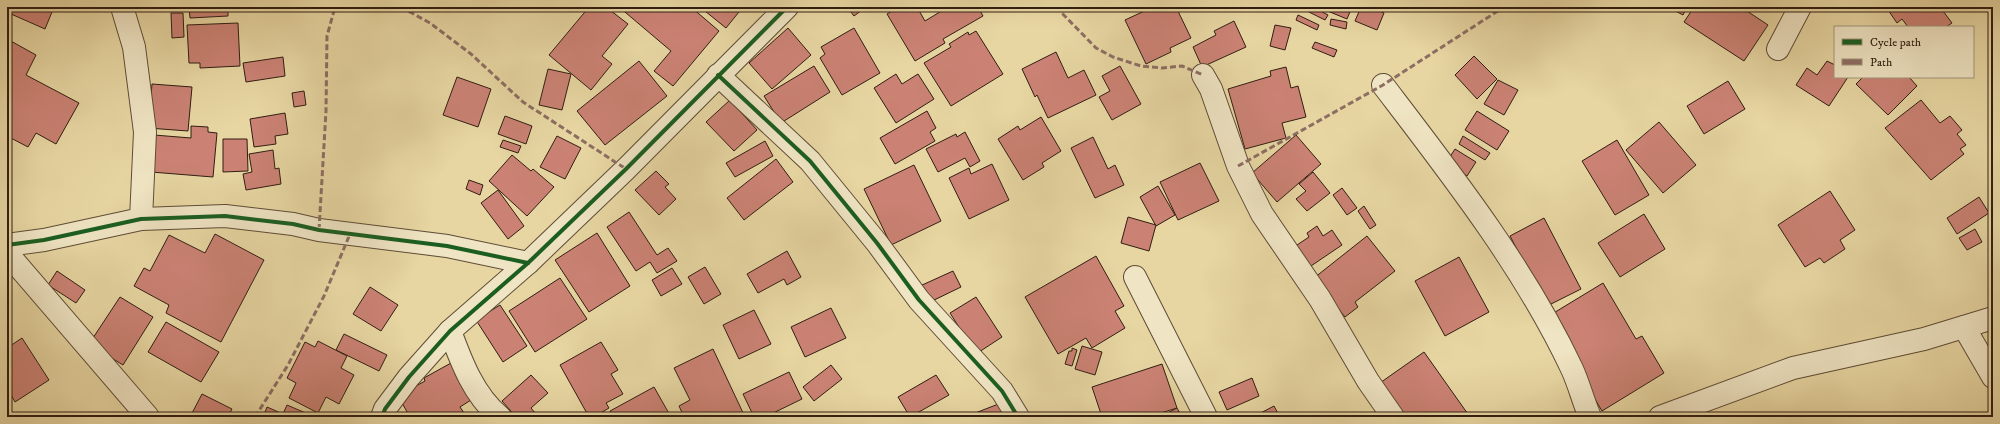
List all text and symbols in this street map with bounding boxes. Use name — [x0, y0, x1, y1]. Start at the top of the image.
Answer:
legend — [1834, 26, 1974, 78]
text: Cycle path — [1870, 35, 1922, 50]
text: Path — [1870, 55, 1893, 70]

